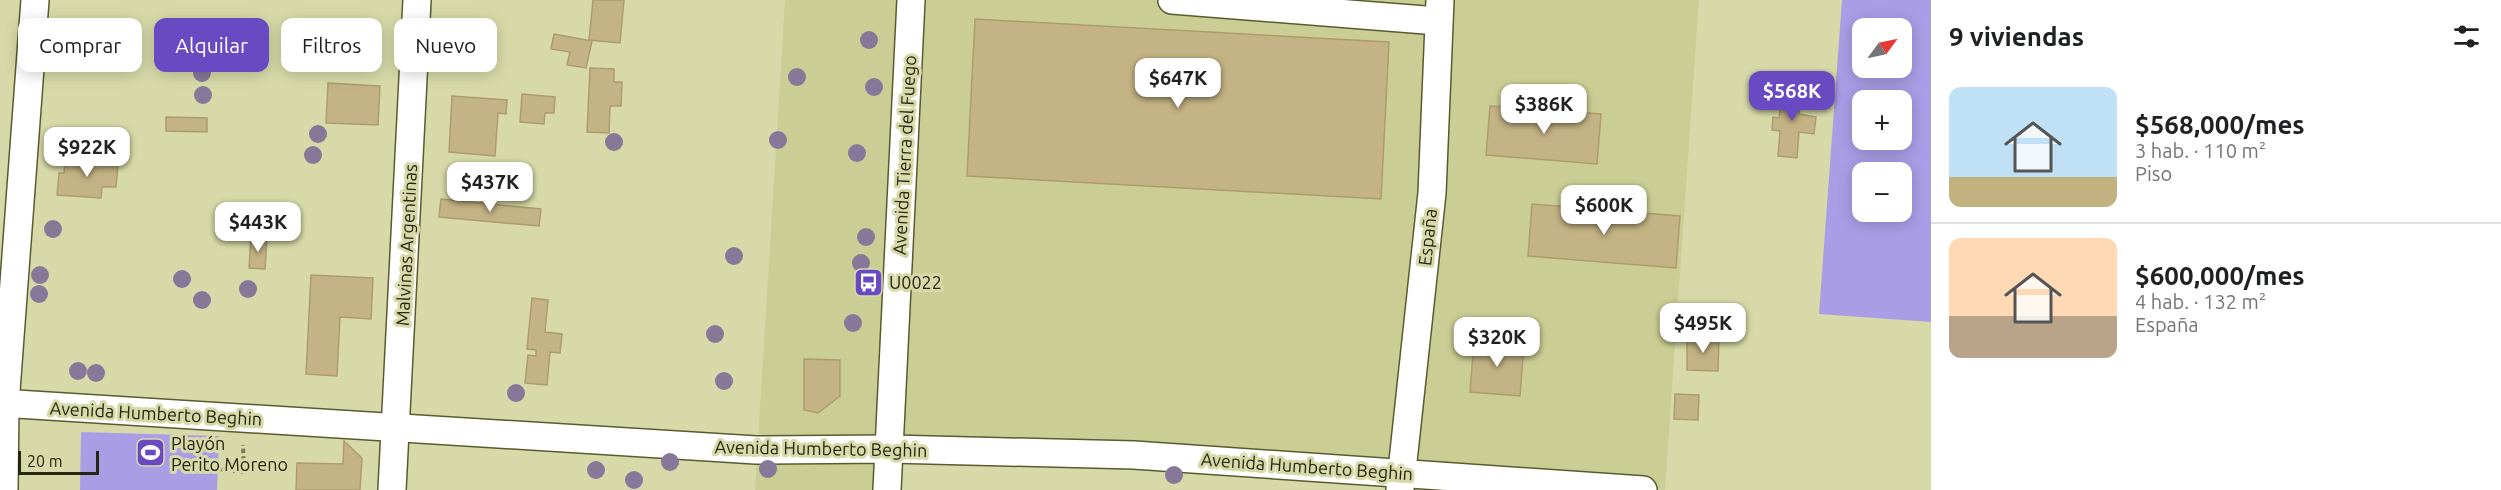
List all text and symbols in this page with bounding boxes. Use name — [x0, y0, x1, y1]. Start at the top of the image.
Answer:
chip: Comprar — [18, 18, 142, 72]
chip: Alquilar — [154, 18, 269, 72]
chip: Filtros — [281, 18, 382, 72]
chip: Nuevo — [394, 18, 497, 72]
north arrow — [1852, 18, 1912, 78]
map controls — [1852, 18, 1912, 222]
icon: filters — [2450, 20, 2483, 53]
text: 9 viviendas — [1949, 22, 2084, 51]
street label: Avenida Tierra del Fuego — [889, 55, 919, 255]
pin: $647K — [1136, 58, 1220, 109]
text: $647K — [1149, 66, 1207, 89]
pin: $568K — [1750, 71, 1834, 122]
text: $568K — [1763, 79, 1821, 102]
pin: $386K — [1502, 84, 1586, 135]
button: + — [1852, 90, 1912, 150]
text: $386K — [1515, 92, 1573, 115]
text: $568,000/mes — [2135, 110, 2305, 139]
icon: home — [1997, 111, 2069, 183]
pin: $922K — [45, 127, 129, 178]
text: $922K — [58, 135, 116, 158]
text: 3 hab. · 110 m² — [2135, 139, 2266, 162]
pin: $437K — [448, 162, 532, 213]
button: − — [1852, 162, 1912, 222]
text: Piso — [2135, 162, 2172, 185]
street label: Malvinas Argentinas — [392, 163, 420, 326]
text: $437K — [461, 170, 519, 193]
pin: $600K — [1562, 185, 1646, 236]
text: $600K — [1575, 193, 1633, 216]
pin: $443K — [216, 202, 300, 253]
street label: España — [1414, 207, 1440, 267]
text: $443K — [229, 210, 287, 233]
text: $600,000/mes — [2135, 261, 2305, 290]
icon: home — [1997, 262, 2069, 334]
bus stop icon: U0022 — [852, 266, 884, 298]
place label: U0022 — [889, 272, 942, 292]
text: 4 hab. · 132 m² — [2135, 290, 2266, 313]
pin: $495K — [1661, 303, 1745, 354]
text: $495K — [1674, 311, 1732, 334]
text: España — [2135, 313, 2199, 336]
pin: $320K — [1455, 317, 1539, 368]
text: $320K — [1468, 325, 1526, 348]
street label: Avenida Humberto Beghin — [49, 397, 263, 429]
place label: Playón Perito Moreno — [171, 433, 288, 474]
street label: Avenida Humberto Beghin — [714, 436, 928, 460]
sports icon: Playón Perito Moreno — [134, 437, 166, 469]
scale bar — [18, 448, 99, 476]
street label: Avenida Humberto Beghin — [1200, 449, 1414, 483]
text: 20 m — [27, 452, 63, 470]

